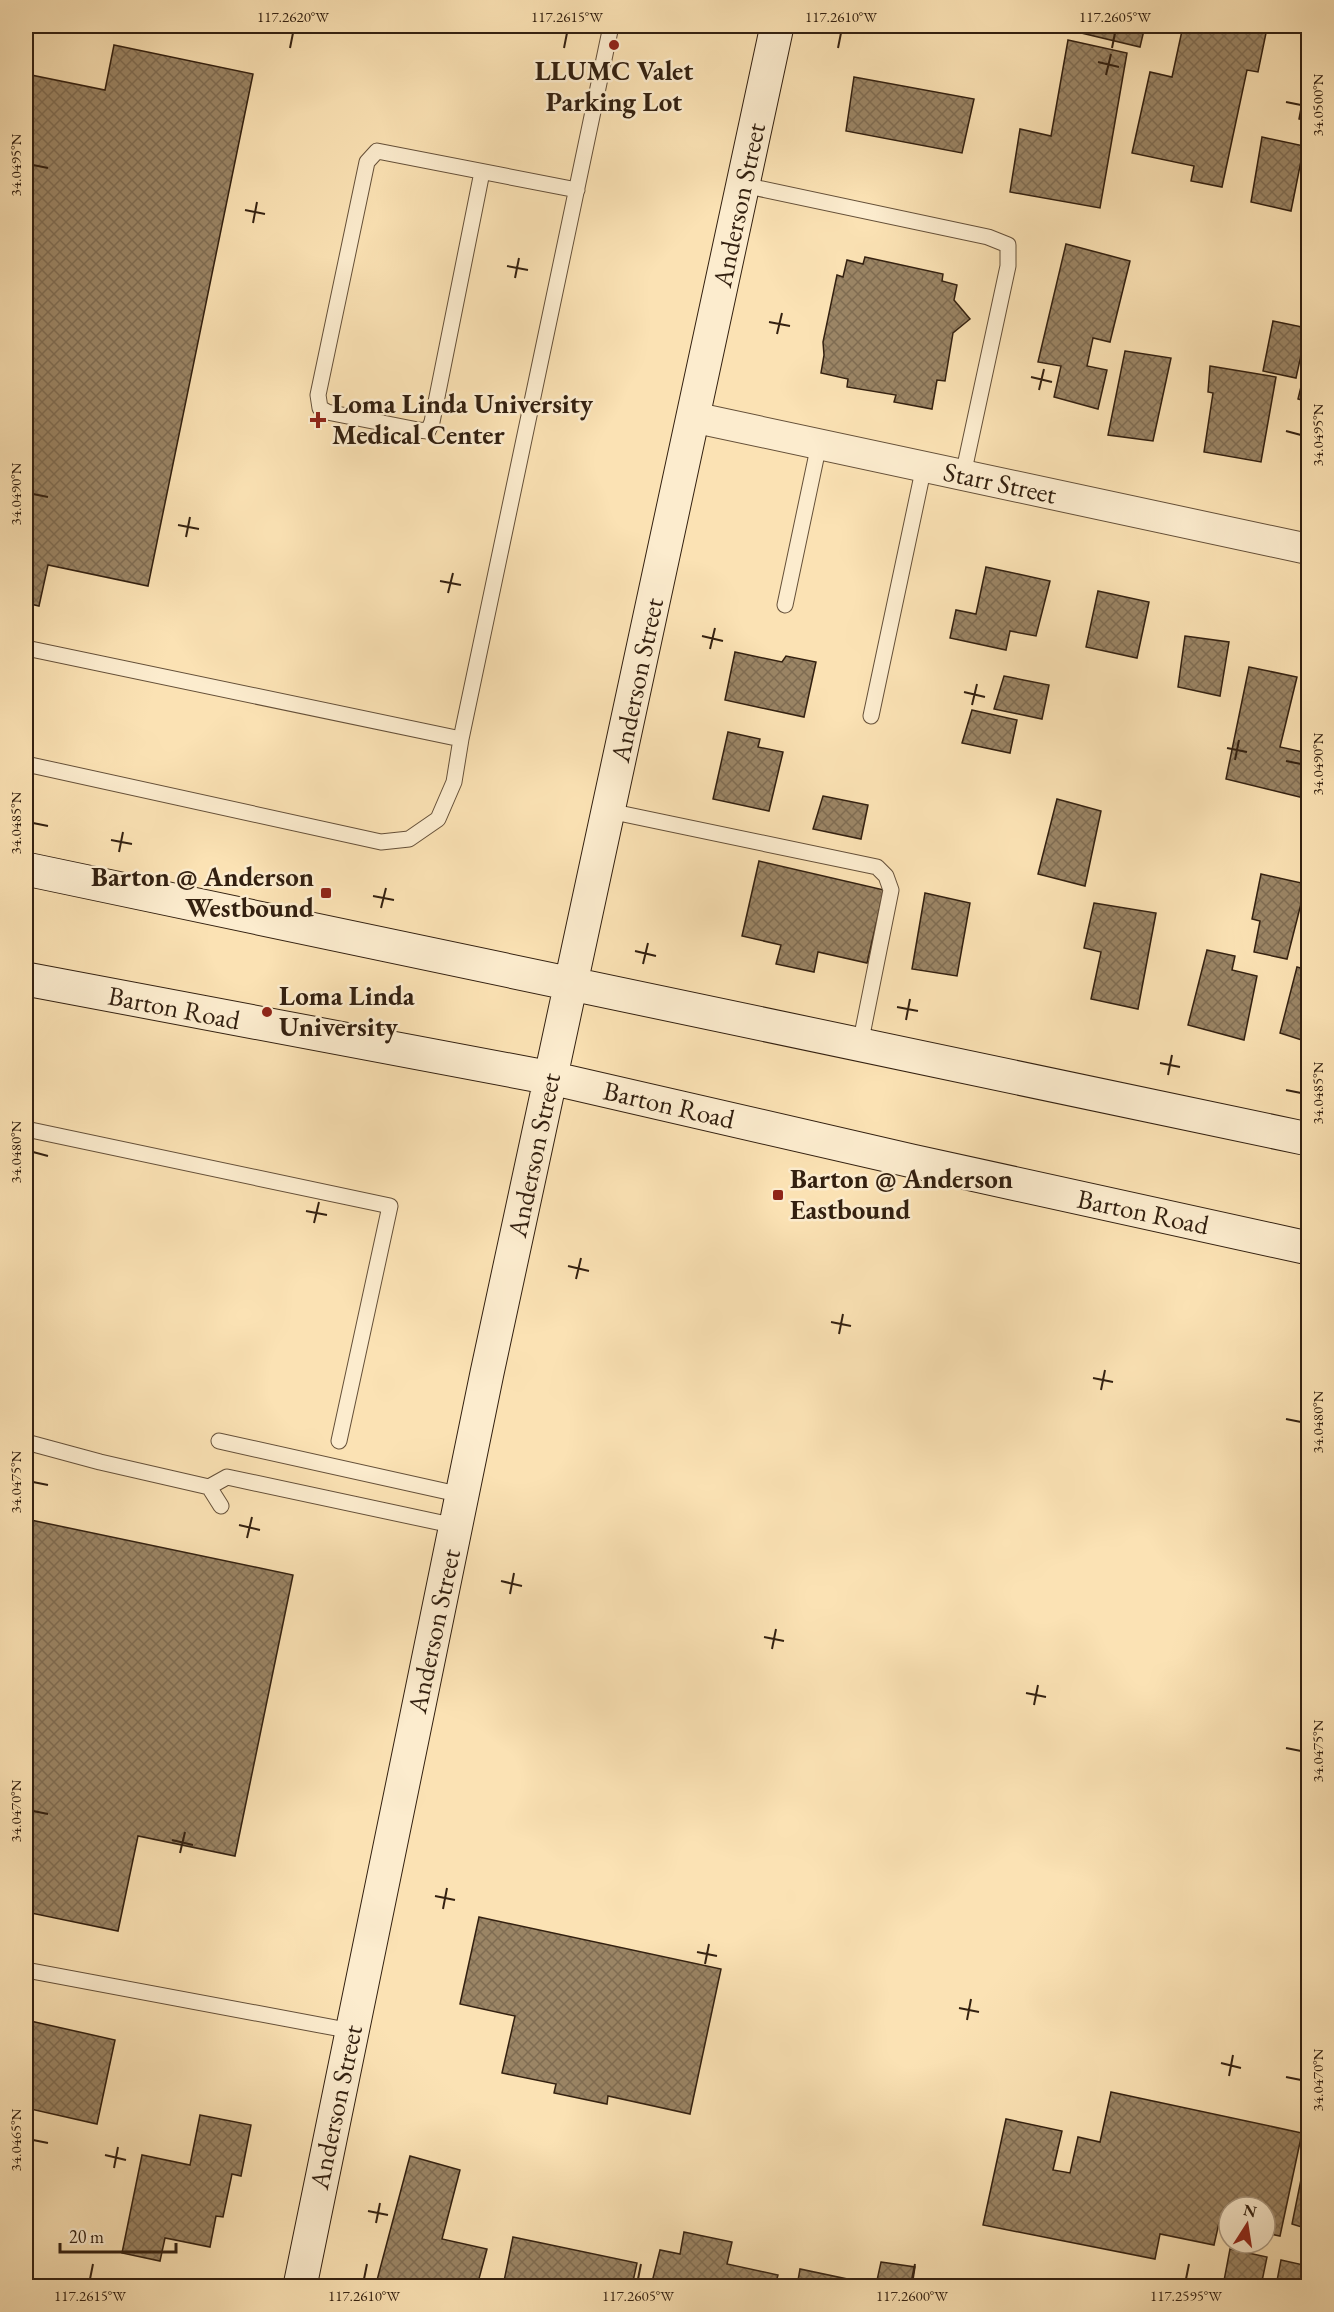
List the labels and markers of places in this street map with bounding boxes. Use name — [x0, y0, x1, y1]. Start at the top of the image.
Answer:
marker: LLUMC Valet Parking Lot — [607, 38, 621, 52]
place label: LLUMC Valet Parking Lot — [535, 53, 693, 119]
place label: Loma Linda University Medical Center — [332, 386, 594, 452]
marker: Loma Linda University Medical Center — [309, 411, 327, 429]
place label: Barton @ Anderson Westbound — [91, 859, 314, 925]
marker: Barton @ Anderson Westbound — [319, 886, 333, 900]
place label: Loma Linda University — [279, 978, 415, 1044]
marker: Loma Linda University — [260, 1005, 274, 1019]
place label: Barton @ Anderson Eastbound — [790, 1161, 1013, 1227]
marker: Barton @ Anderson Eastbound — [771, 1188, 785, 1202]

